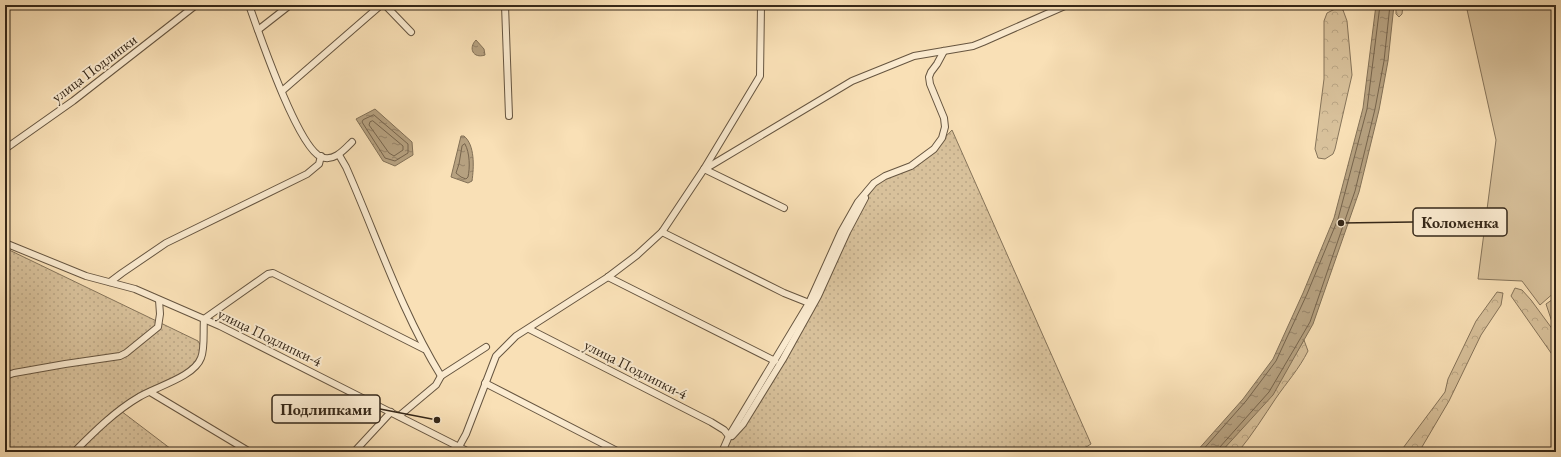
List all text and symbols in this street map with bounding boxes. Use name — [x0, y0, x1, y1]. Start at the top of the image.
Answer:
street label: улица Подлипки — [48, 30, 141, 106]
callout: Коломенка — [1413, 208, 1507, 236]
text: Коломенка — [1421, 212, 1500, 233]
street label: улица Подлипки-4 — [215, 304, 326, 371]
street label: улица Подлипки-4 — [581, 335, 692, 404]
callout: Подлипками — [272, 395, 380, 423]
text: Подлипками — [280, 399, 372, 420]

